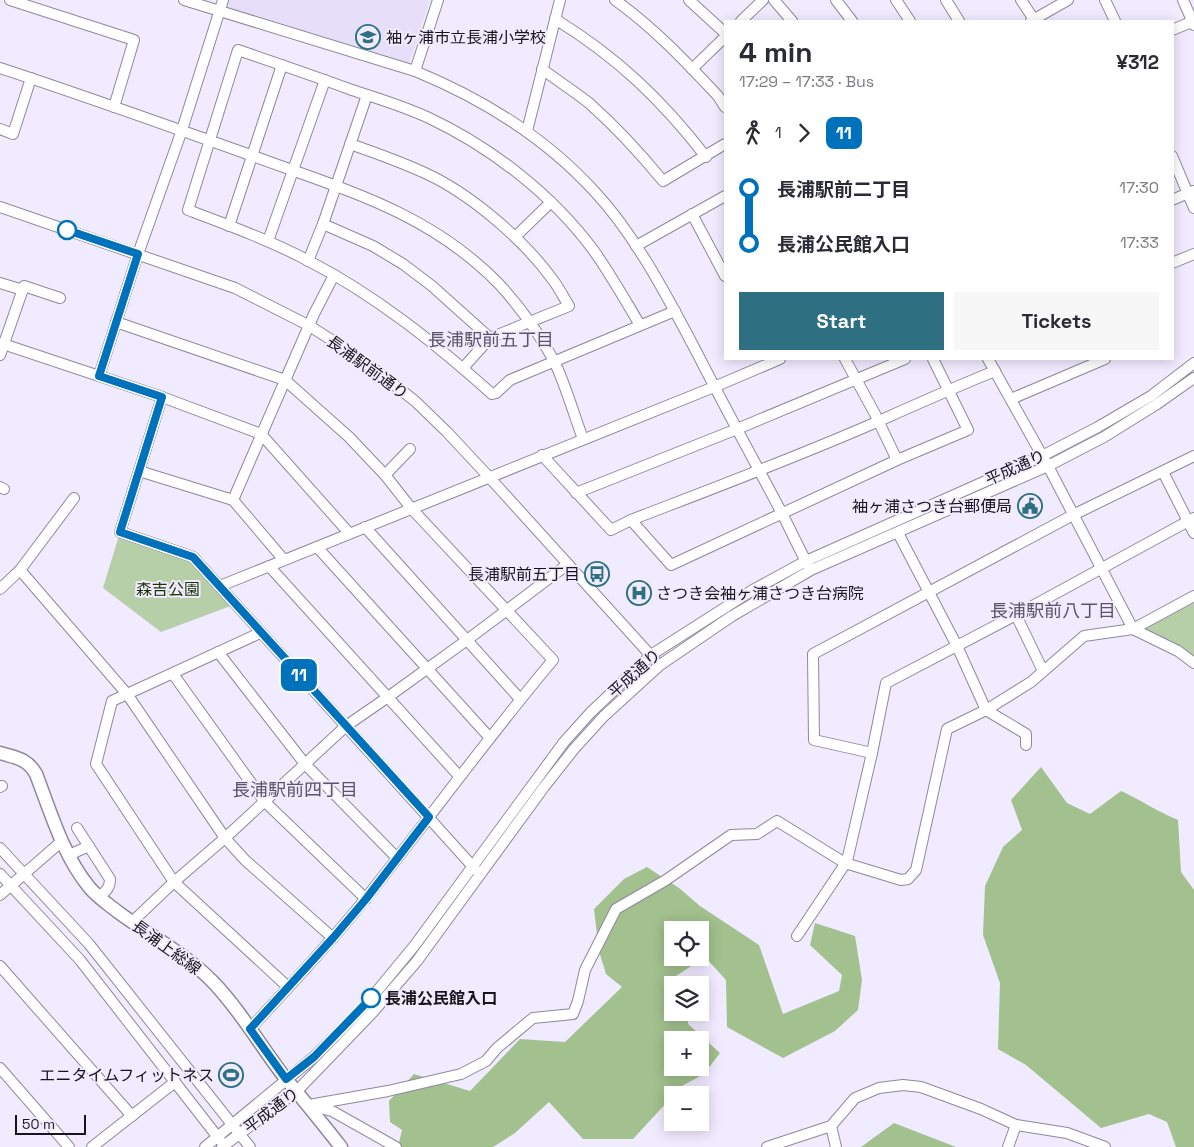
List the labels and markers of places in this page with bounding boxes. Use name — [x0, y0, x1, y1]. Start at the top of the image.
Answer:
school or university icon: 袖ヶ浦市立長浦小学校 — [355, 24, 381, 50]
place label: 袖ヶ浦市立長浦小学校 — [386, 27, 546, 48]
unlabelled marker — [57, 220, 77, 240]
public building icon: 袖ヶ浦さつき台郵便局 — [1017, 493, 1043, 519]
place label: 袖ヶ浦さつき台郵便局 — [852, 496, 1012, 517]
bus stop icon: 長浦駅前五丁目 — [584, 561, 610, 587]
place label: 長浦駅前五丁目 — [468, 564, 580, 585]
hospital icon: さつき会袖ヶ浦さつき台病院 — [626, 580, 652, 606]
place label: さつき会袖ヶ浦さつき台病院 — [656, 583, 864, 604]
marker: 長浦公民館入口 — [361, 988, 381, 1008]
place label: 長浦公民館入口 — [385, 988, 497, 1009]
sports icon: エニタイムフィットネス — [218, 1062, 244, 1088]
place label: エニタイムフィットネス — [40, 1065, 214, 1086]

